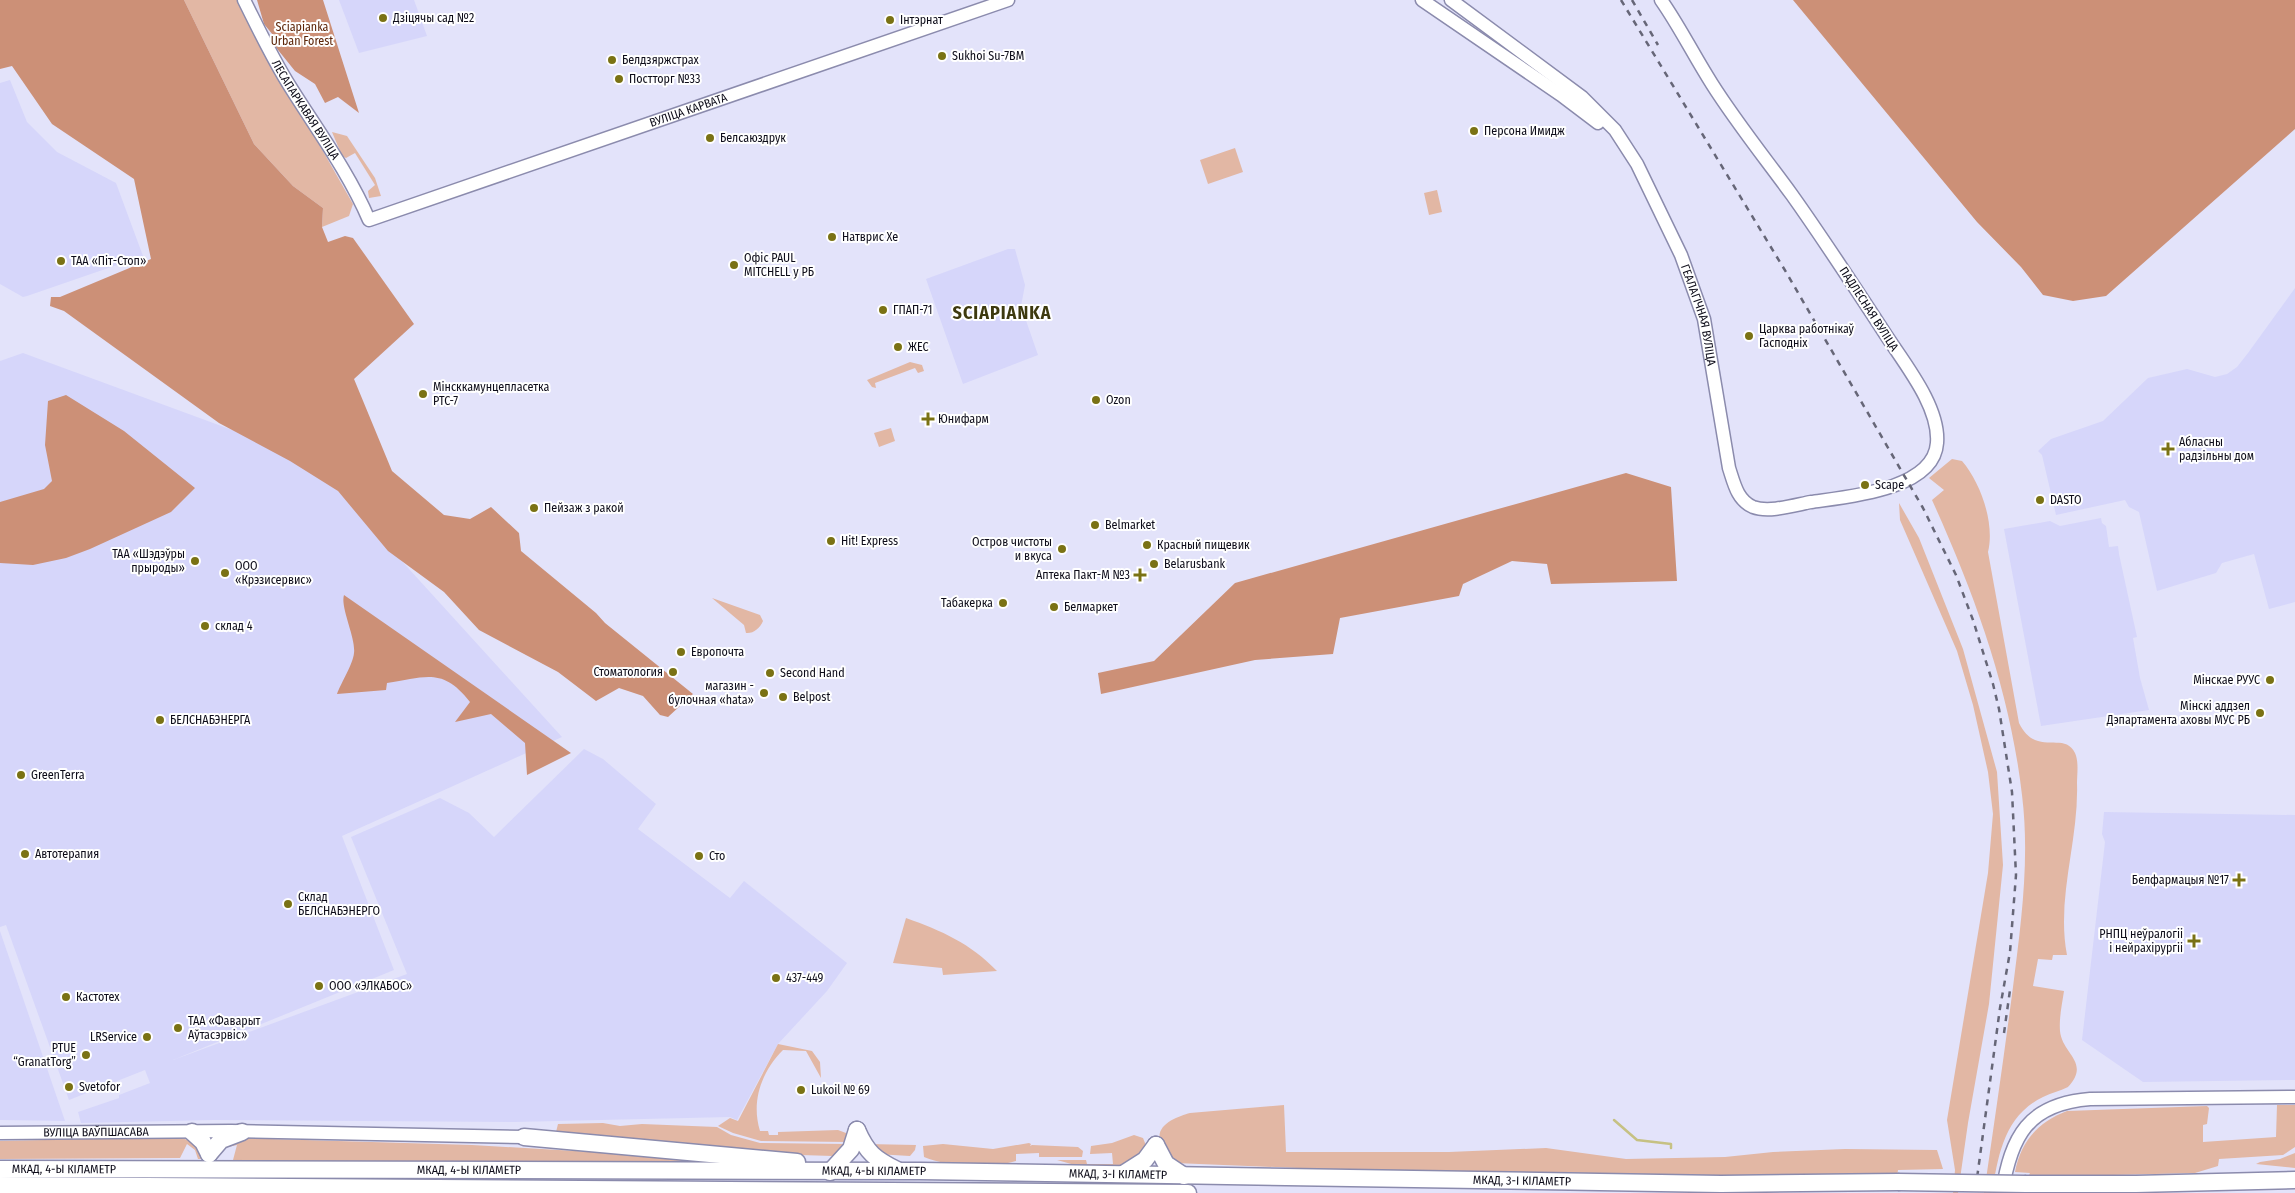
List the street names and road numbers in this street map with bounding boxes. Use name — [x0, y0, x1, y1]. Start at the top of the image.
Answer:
street label: ЛЕСАПАРКАВАЯ ВУЛІЦА — [269, 57, 343, 163]
street label: ВУЛІЦА КАРВАТА — [648, 90, 730, 130]
street label: ГЕАЛАГІЧНАЯ ВУЛІЦА — [1678, 262, 1719, 367]
street label: ПАДЛЕСНАЯ ВУЛІЦА — [1837, 264, 1902, 354]
street label: ВУЛІЦА ВАЎПШАСАВА — [43, 1124, 150, 1140]
street label: МКАД, 4-Ы КІЛАМЕТР — [12, 1162, 116, 1176]
street label: МКАД, 4-Ы КІЛАМЕТР — [417, 1163, 521, 1177]
street label: МКАД, 4-Ы КІЛАМЕТР — [822, 1164, 926, 1178]
street label: МКАД, 3-І КІЛАМЕТР — [1069, 1166, 1167, 1182]
street label: МКАД, 3-І КІЛАМЕТР — [1473, 1173, 1571, 1189]

